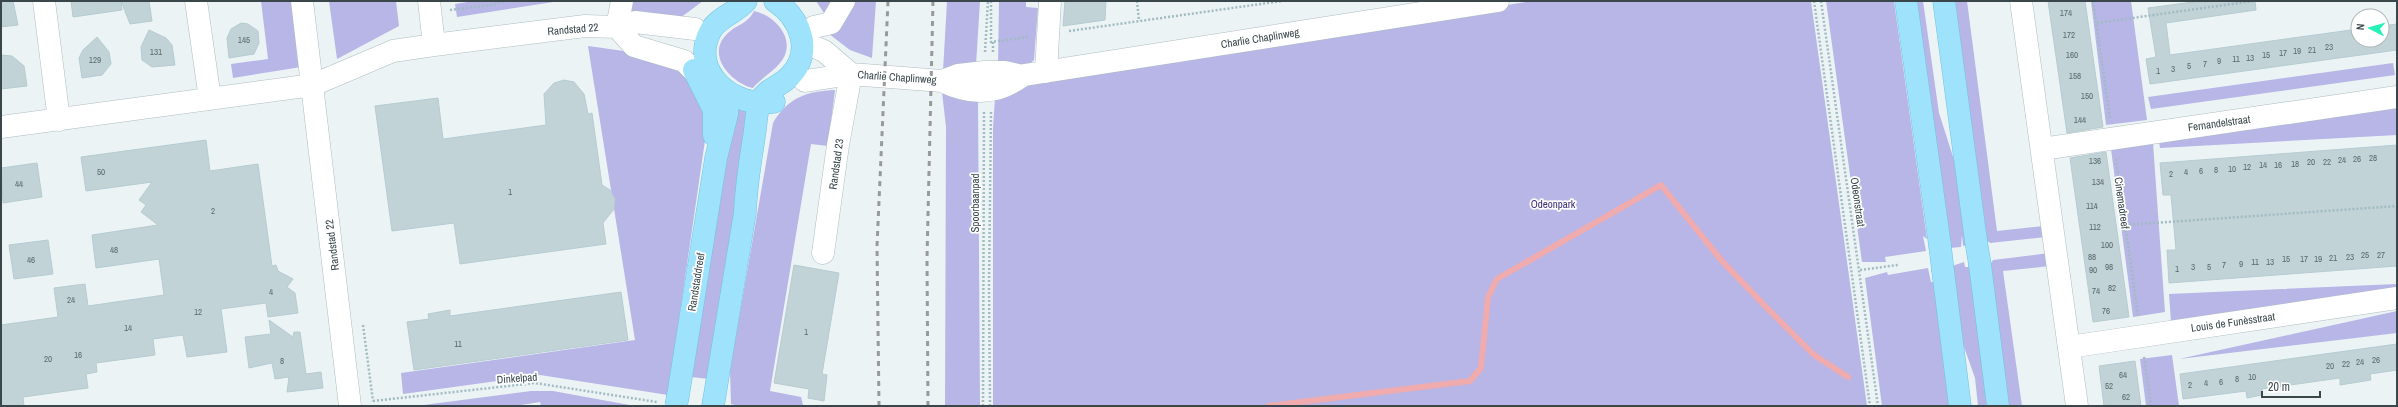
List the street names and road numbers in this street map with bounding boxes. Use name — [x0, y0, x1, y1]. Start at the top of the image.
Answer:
street label: Randstad 22 — [547, 20, 599, 38]
street label: Charlie Chaplinweg — [1220, 25, 1300, 51]
street label: Charlie Chaplinweg — [857, 67, 937, 87]
street label: Fernandelstraat — [2187, 112, 2252, 134]
street label: Randstad 23 — [826, 138, 846, 190]
street label: Spoorbaanpad — [968, 173, 982, 233]
street label: Odeonstraat — [1848, 176, 1868, 228]
street label: Cinemadreef — [2111, 176, 2133, 230]
street label: Randstad 22 — [322, 219, 342, 271]
street label: Randstaddreef — [684, 251, 708, 312]
street label: Louis de Funèsstraat — [2190, 309, 2276, 335]
street label: Dinkelpad — [496, 370, 538, 386]

